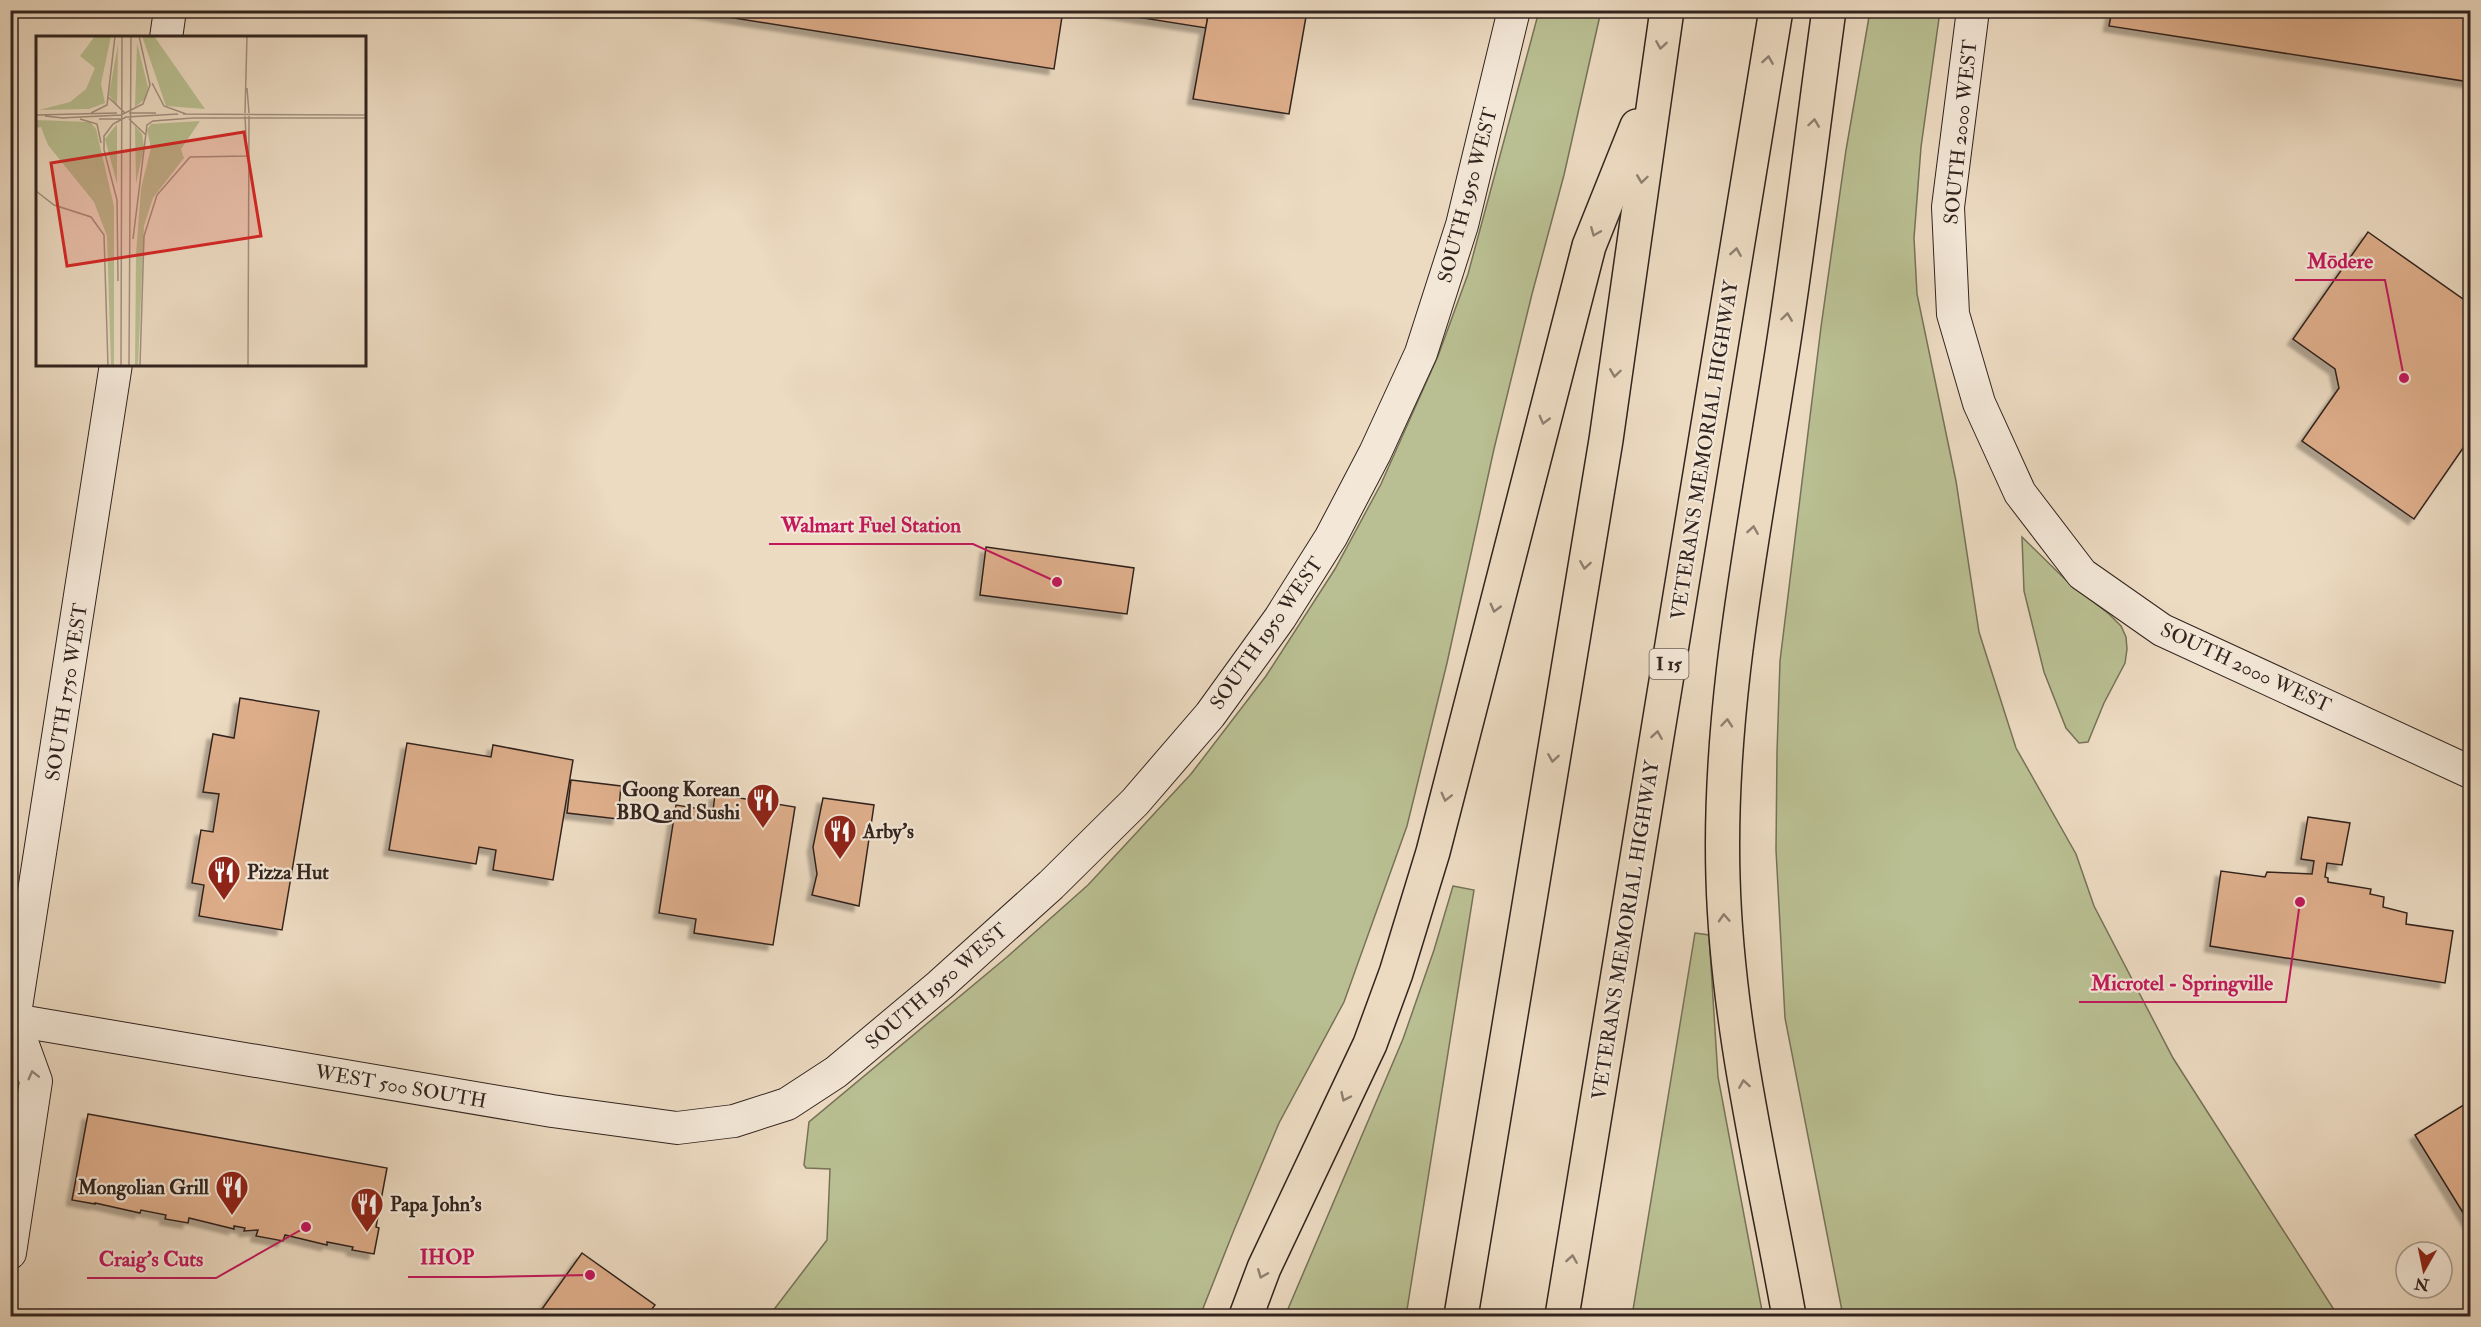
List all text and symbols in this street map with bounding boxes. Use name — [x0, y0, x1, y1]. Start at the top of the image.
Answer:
inset map — [36, 36, 366, 366]
street label: SOUTH 2000 WEST — [1938, 38, 1983, 226]
one-way arrow — [1656, 41, 1668, 50]
one-way arrow — [1761, 55, 1773, 64]
street label: SOUTH 1950 WEST — [1432, 105, 1503, 286]
one-way arrow — [1807, 119, 1819, 128]
one-way arrow — [1636, 175, 1648, 184]
one-way arrow — [1590, 225, 1602, 236]
callout: Mōdere — [2295, 241, 2385, 280]
one-way arrow — [1729, 247, 1742, 257]
text: Mōdere — [2306, 248, 2373, 275]
street label: VETERANS MEMORIAL HIGHWAY — [1665, 277, 1744, 622]
one-way arrow — [1780, 312, 1792, 321]
one-way arrow — [1609, 368, 1622, 377]
one-way arrow — [1538, 415, 1551, 425]
callout: Walmart Fuel Station — [769, 505, 973, 544]
text: Walmart Fuel Station — [780, 512, 961, 539]
one-way arrow — [1746, 525, 1759, 535]
street label: SOUTH 1950 WEST — [1204, 552, 1329, 714]
one-way arrow — [1579, 560, 1592, 570]
street label: SOUTH 1750 WEST — [40, 601, 93, 783]
one-way arrow — [1490, 603, 1502, 613]
street label: SOUTH 2000 WEST — [2157, 617, 2335, 718]
road number: I 15 — [1650, 649, 1688, 679]
one-way arrow — [1720, 718, 1733, 727]
one-way arrow — [1651, 730, 1663, 739]
one-way arrow — [1548, 753, 1560, 762]
street label: VETERANS MEMORIAL HIGHWAY — [1586, 757, 1665, 1102]
place label: Goong Korean BBQ and Sushi — [616, 777, 741, 825]
restaurant icon: Goong Korean BBQ and Sushi — [745, 782, 781, 829]
one-way arrow — [1441, 792, 1454, 802]
restaurant icon: Arby's — [822, 813, 858, 860]
place label: Arby's — [862, 819, 914, 845]
restaurant icon: Pizza Hut — [206, 854, 242, 901]
place label: Pizza Hut — [247, 860, 329, 885]
one-way arrow — [1718, 913, 1731, 922]
street label: SOUTH 1950 WEST — [860, 918, 1013, 1055]
callout: Microtel - Springville — [2079, 963, 2286, 1002]
text: Microtel - Springville — [2090, 970, 2273, 997]
street label: WEST 500 SOUTH — [312, 1059, 489, 1114]
one-way arrow — [27, 1070, 40, 1080]
one-way arrow — [1738, 1079, 1751, 1089]
one-way arrow — [1340, 1091, 1352, 1102]
restaurant icon: Mongolian Grill — [214, 1169, 250, 1216]
place label: Mongolian Grill — [77, 1175, 210, 1201]
restaurant icon: Papa John's — [349, 1186, 385, 1233]
place label: Papa John's — [390, 1192, 482, 1218]
callout: IHOP — [408, 1238, 486, 1277]
callout: Craig's Cuts — [87, 1239, 216, 1278]
north arrow — [2394, 1240, 2454, 1300]
text: IHOP — [420, 1244, 475, 1271]
text: Craig's Cuts — [99, 1246, 203, 1273]
one-way arrow — [1565, 1254, 1577, 1263]
one-way arrow — [1257, 1267, 1269, 1278]
text: N — [2413, 1273, 2431, 1295]

